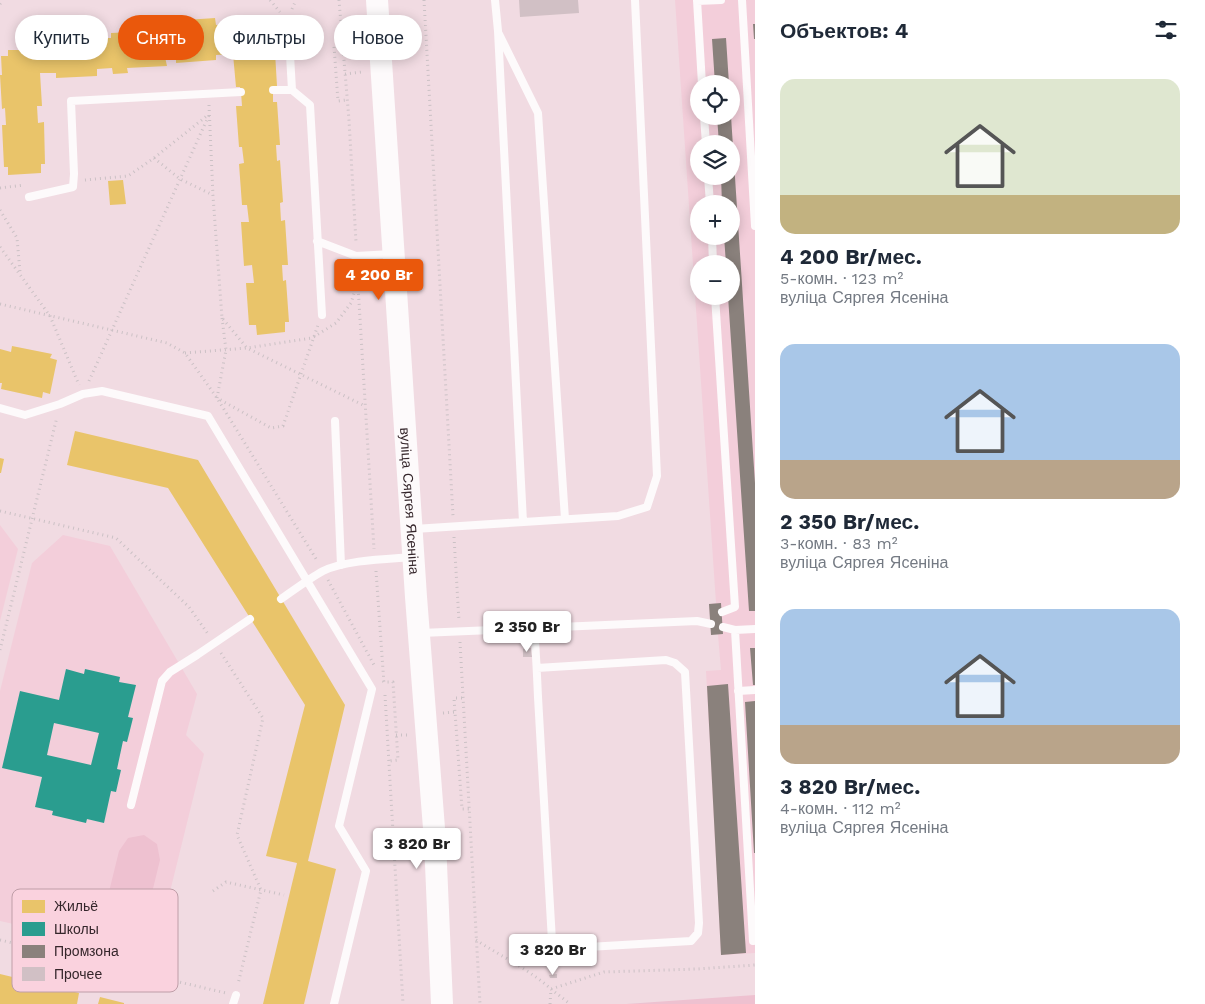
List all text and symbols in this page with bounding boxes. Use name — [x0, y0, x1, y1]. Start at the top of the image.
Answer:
chip: Купить — [15, 15, 108, 60]
chip: Снять — [118, 15, 204, 60]
chip: Фильтры — [214, 15, 324, 60]
chip: Новое — [334, 15, 422, 60]
icon: filters — [1152, 16, 1180, 44]
text: Объектов: 4 — [780, 18, 908, 43]
map controls — [690, 75, 740, 305]
button: locate — [690, 75, 740, 125]
icon: home — [935, 111, 1025, 201]
button: layers — [690, 135, 740, 185]
button: + — [690, 195, 740, 245]
text: 4 200 Br/мес. — [780, 244, 922, 269]
button: − — [690, 255, 740, 305]
pin: 4 200 Br — [327, 258, 431, 301]
text: 4 200 Br — [345, 265, 413, 284]
text: 5-комн. · 123 m² — [780, 269, 903, 288]
text: вуліца Сяргея Ясеніна — [780, 288, 948, 307]
icon: home — [935, 376, 1025, 466]
street label: вуліца Сяргея Ясеніна — [397, 427, 423, 575]
text: 2 350 Br/мес. — [780, 509, 919, 534]
text: 3-комн. · 83 m² — [780, 534, 898, 553]
text: вуліца Сяргея Ясеніна — [780, 553, 948, 572]
pin: 2 350 Br — [475, 610, 579, 653]
text: 2 350 Br — [494, 617, 560, 636]
icon: home — [935, 641, 1025, 731]
text: 3 820 Br/мес. — [780, 774, 920, 799]
text: 4-комн. · 112 m² — [780, 799, 901, 818]
text: вуліца Сяргея Ясеніна — [780, 818, 948, 837]
pin: 3 820 Br — [365, 828, 469, 870]
text: 3 820 Br — [384, 834, 450, 853]
legend — [12, 889, 178, 992]
text: Жильё — [54, 898, 98, 914]
text: Школы — [54, 921, 99, 937]
pin: 3 820 Br — [501, 934, 605, 976]
text: 3 820 Br — [520, 940, 586, 959]
text: Промзона — [54, 943, 119, 959]
text: Прочее — [54, 966, 102, 982]

